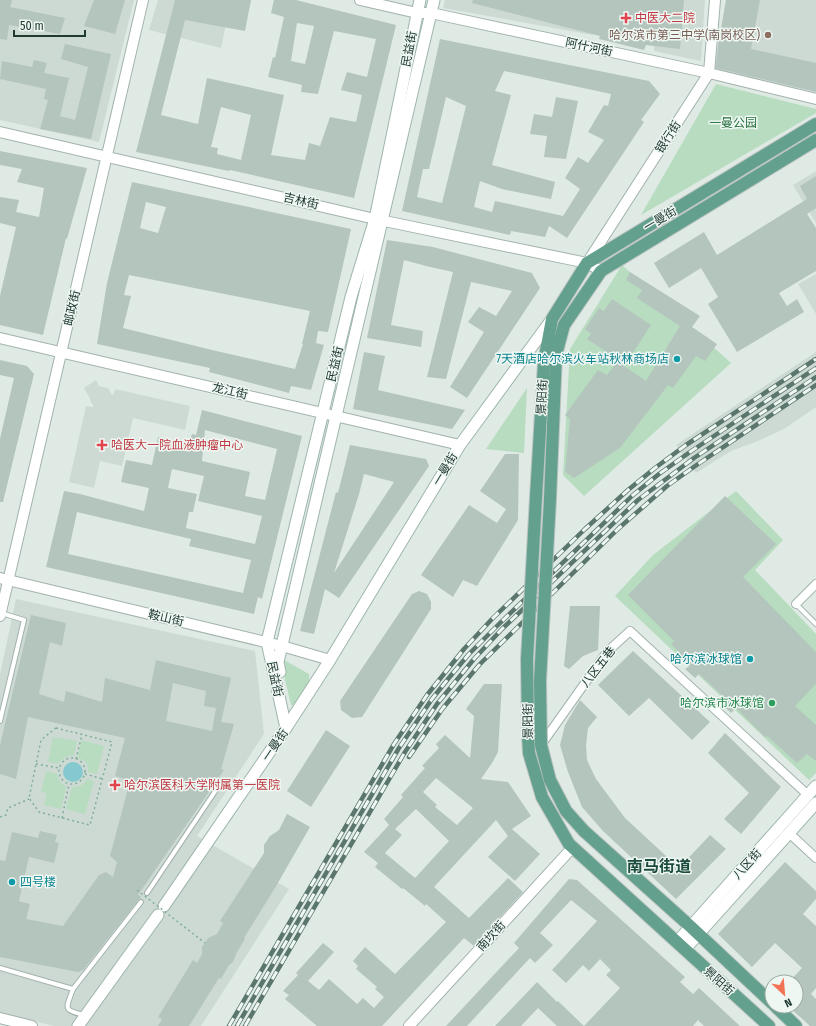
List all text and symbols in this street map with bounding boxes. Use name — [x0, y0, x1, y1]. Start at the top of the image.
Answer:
place label: 中医大二院 — [635, 11, 695, 25]
scale bar — [14, 12, 85, 38]
marker: 中医大二院 — [620, 12, 632, 24]
text: 50 m — [20, 19, 44, 33]
place label: 哈尔滨市第三中学(南岗校区) — [609, 28, 760, 42]
street label: 民益街 — [399, 30, 419, 68]
marker: 哈尔滨市第三中学(南岗校区) — [763, 30, 773, 40]
street label: 阿什河街 — [564, 35, 614, 59]
park label: 一曼公园 — [709, 116, 757, 130]
street label: 银行街 — [652, 118, 684, 156]
street label: 吉林街 — [282, 190, 320, 212]
street label: 一曼街 — [641, 204, 679, 234]
street label: 邮政街 — [61, 289, 83, 327]
street label: 民益街 — [324, 345, 346, 383]
place label: 7天酒店哈尔滨火车站秋林商场店 — [496, 352, 669, 366]
marker: 7天酒店哈尔滨火车站秋林商场店 — [672, 354, 682, 364]
street label: 景阳街 — [534, 379, 550, 415]
street label: 龙江街 — [211, 380, 249, 402]
place label: 哈医大一院血液肿瘤中心 — [111, 438, 243, 452]
marker: 哈医大一院血液肿瘤中心 — [96, 439, 108, 451]
street label: 一曼街 — [430, 450, 460, 488]
street label: 鞍山街 — [147, 607, 185, 629]
street label: 八区五巷 — [578, 644, 618, 690]
place label: 哈尔滨冰球馆 — [670, 652, 742, 666]
marker: 哈尔滨冰球馆 — [745, 654, 755, 664]
street label: 民益街 — [264, 660, 286, 698]
place label: 哈尔滨市冰球馆 — [680, 696, 764, 710]
marker: 哈尔滨市冰球馆 — [767, 698, 777, 708]
street label: 景阳街 — [521, 703, 535, 739]
street label: 一曼街 — [259, 726, 291, 764]
place label: 哈尔滨医科大学附属第一医院 — [124, 778, 280, 792]
marker: 哈尔滨医科大学附属第一医院 — [109, 779, 121, 791]
street label: 八区街 — [730, 846, 764, 882]
district label: 南马街道 — [627, 857, 691, 876]
place label: 四号楼 — [20, 875, 56, 889]
marker: 四号楼 — [7, 877, 17, 887]
street label: 南坎街 — [474, 918, 508, 954]
street label: 景阳街 — [701, 964, 737, 998]
north arrow — [764, 974, 804, 1014]
text: N — [782, 995, 794, 1010]

